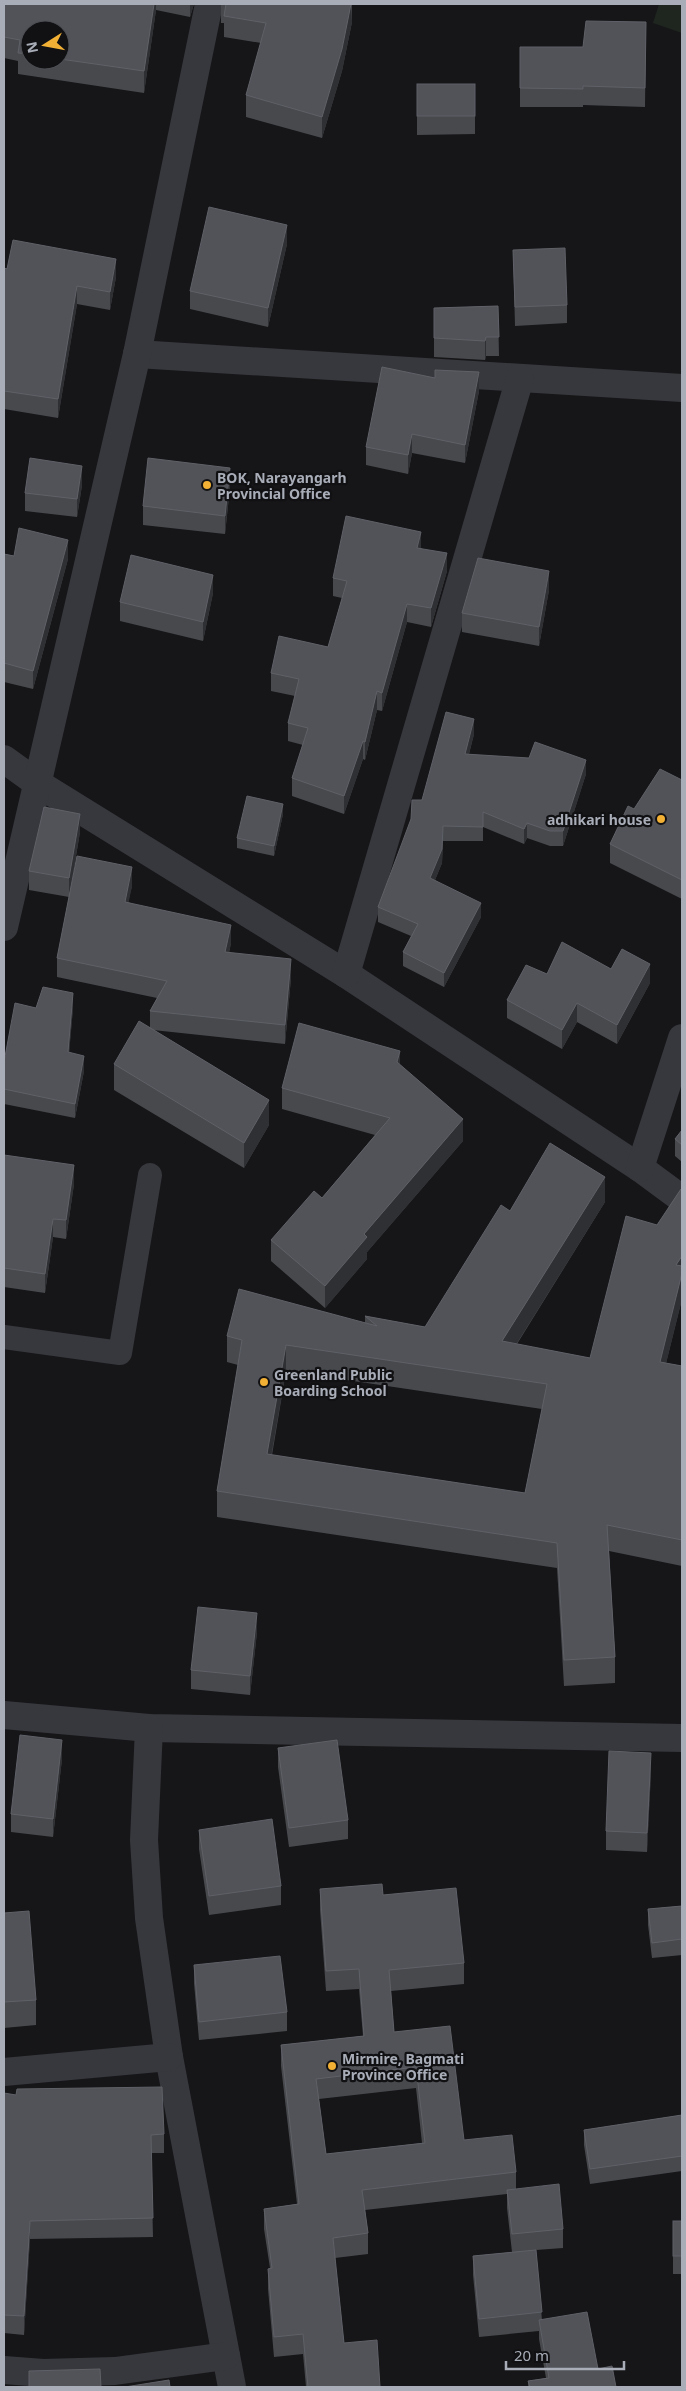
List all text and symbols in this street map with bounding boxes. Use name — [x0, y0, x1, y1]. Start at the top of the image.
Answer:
north arrow — [20, 20, 70, 70]
text: N — [21, 40, 42, 55]
place label: BOK, Narayangarh Provincial Office — [217, 468, 347, 503]
marker: BOK, Narayangarh Provincial Office — [201, 479, 213, 491]
place label: adhikari house — [547, 810, 651, 829]
marker: adhikari house — [655, 813, 667, 825]
place label: Greenland Public Boarding School — [274, 1365, 392, 1400]
marker: Greenland Public Boarding School — [258, 1376, 270, 1388]
place label: Mirmire, Bagmati Province Office — [342, 2049, 464, 2084]
marker: Mirmire, Bagmati Province Office — [326, 2060, 338, 2072]
scale bar — [506, 2338, 624, 2370]
text: 20 m — [514, 2345, 549, 2365]

